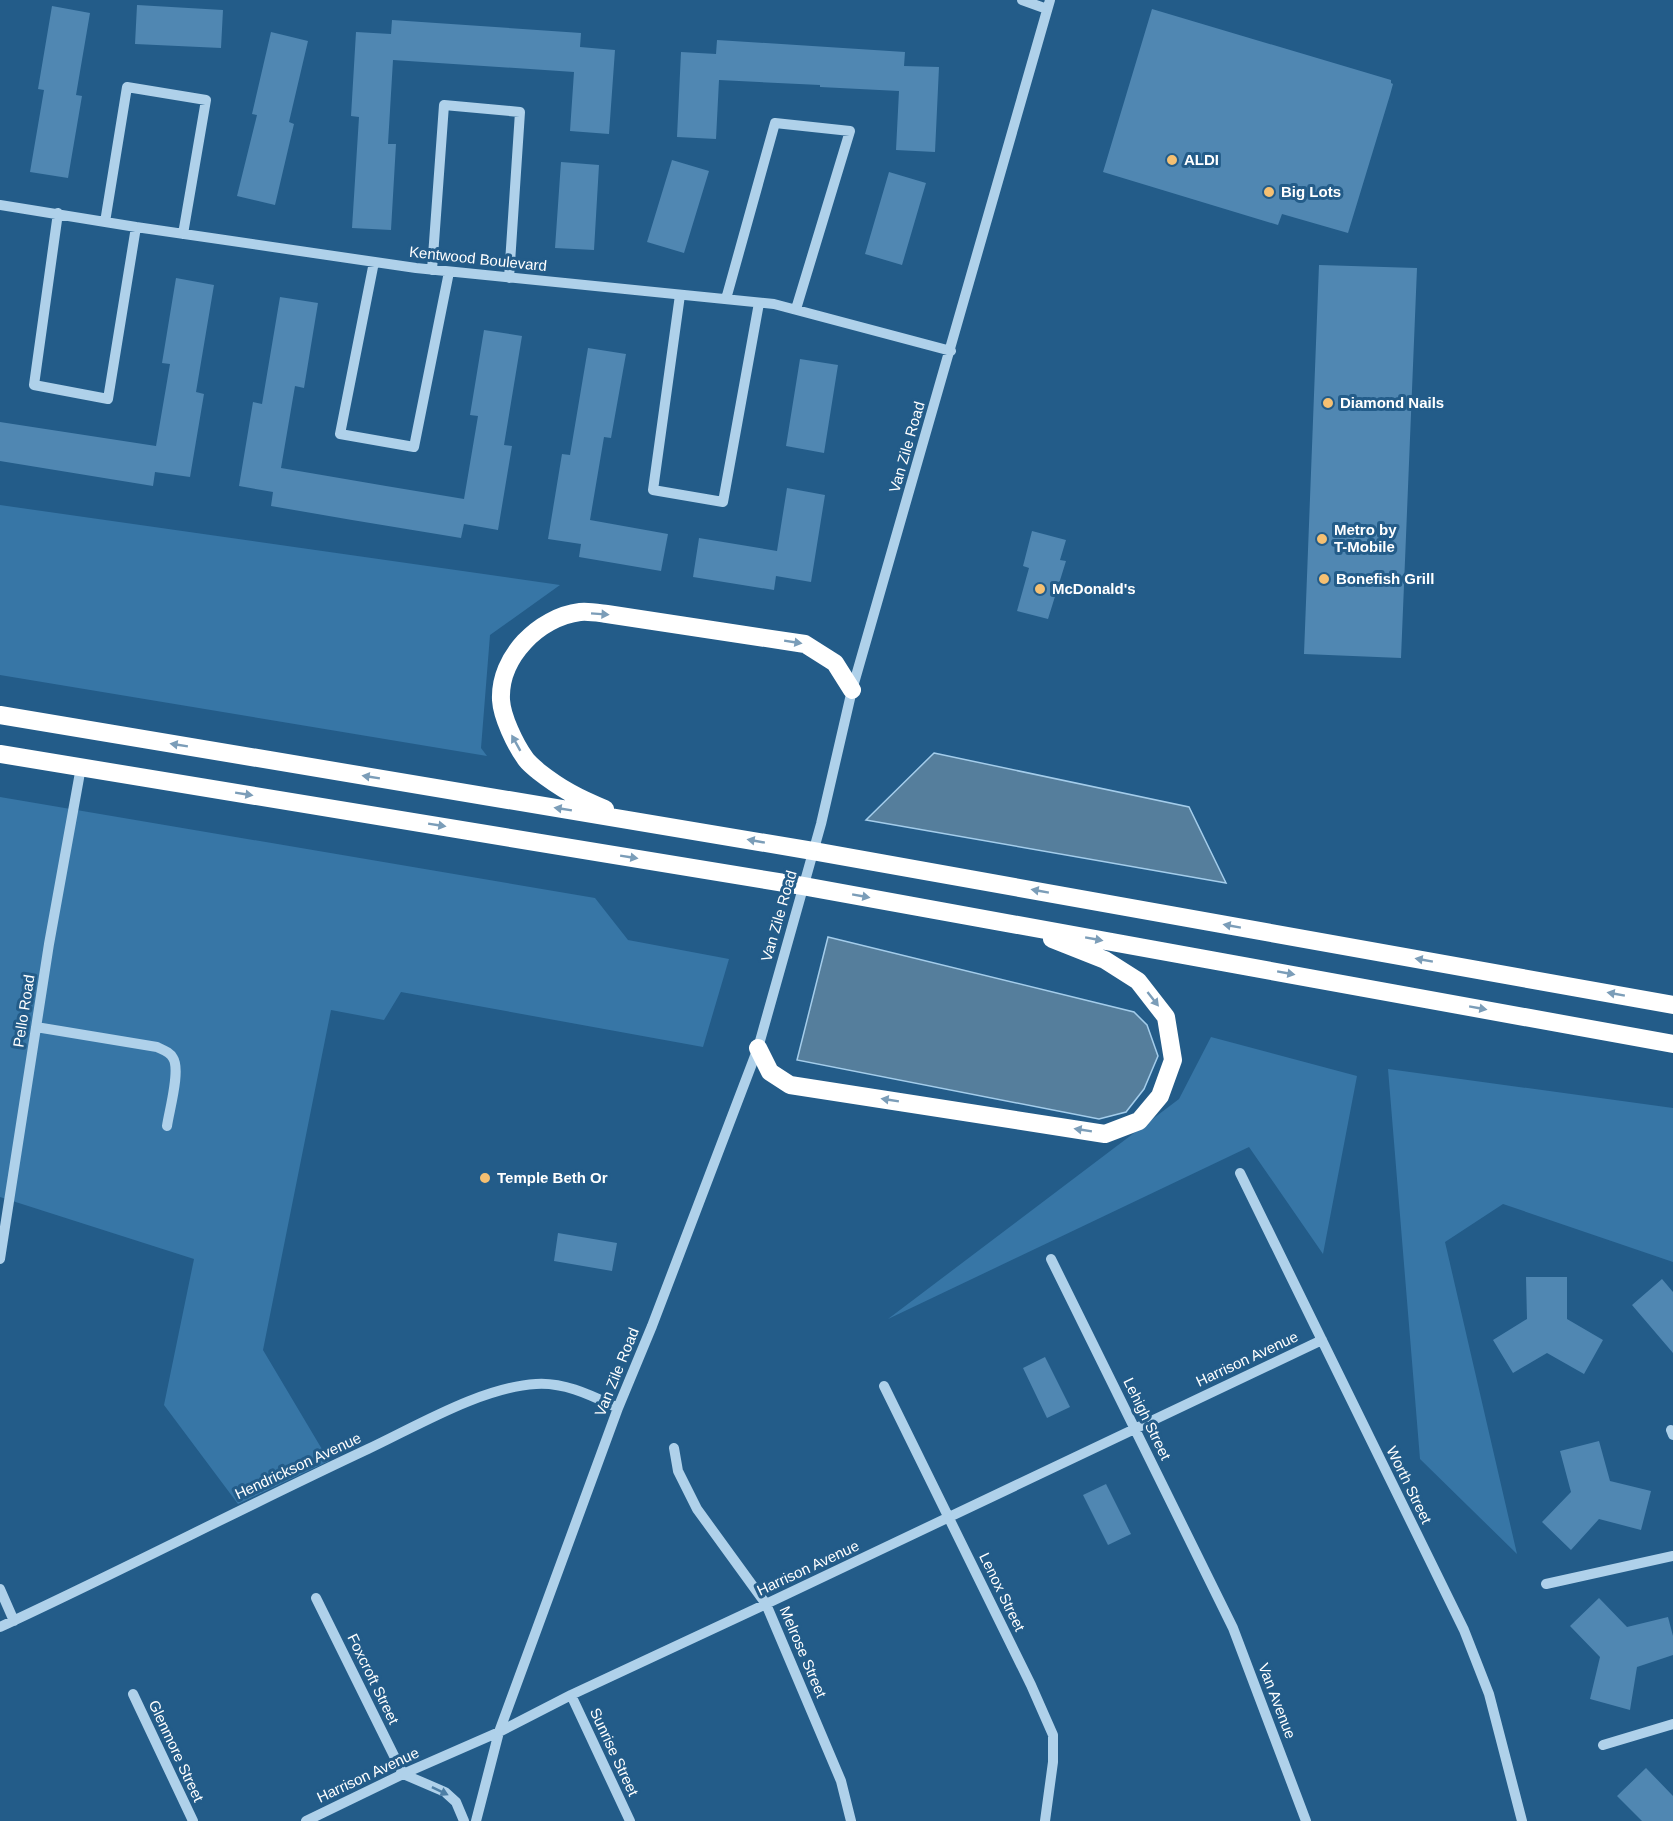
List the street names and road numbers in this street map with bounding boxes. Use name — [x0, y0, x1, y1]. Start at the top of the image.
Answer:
street label: Kentwood Boulevard — [408, 243, 548, 274]
street label: Van Zile Road — [885, 399, 928, 494]
street label: Van Zile Road — [757, 868, 800, 963]
street label: Pello Road — [9, 973, 38, 1048]
street label: Van Zile Road — [591, 1325, 642, 1419]
street label: Harrison Avenue — [1193, 1327, 1301, 1390]
street label: Lehigh Street — [1120, 1375, 1175, 1463]
street label: Hendrickson Avenue — [232, 1429, 364, 1502]
street label: Worth Street — [1383, 1443, 1436, 1527]
street label: Harrison Avenue — [754, 1536, 862, 1599]
street label: Lenox Street — [976, 1550, 1029, 1634]
street label: Melrose Street — [777, 1604, 831, 1701]
street label: Foxcroft Street — [344, 1631, 403, 1727]
street label: Van Avenue — [1255, 1661, 1300, 1741]
street label: Glenmore Street — [145, 1697, 208, 1805]
street label: Sunrise Street — [587, 1705, 643, 1799]
street label: Harrison Avenue — [314, 1743, 422, 1806]

